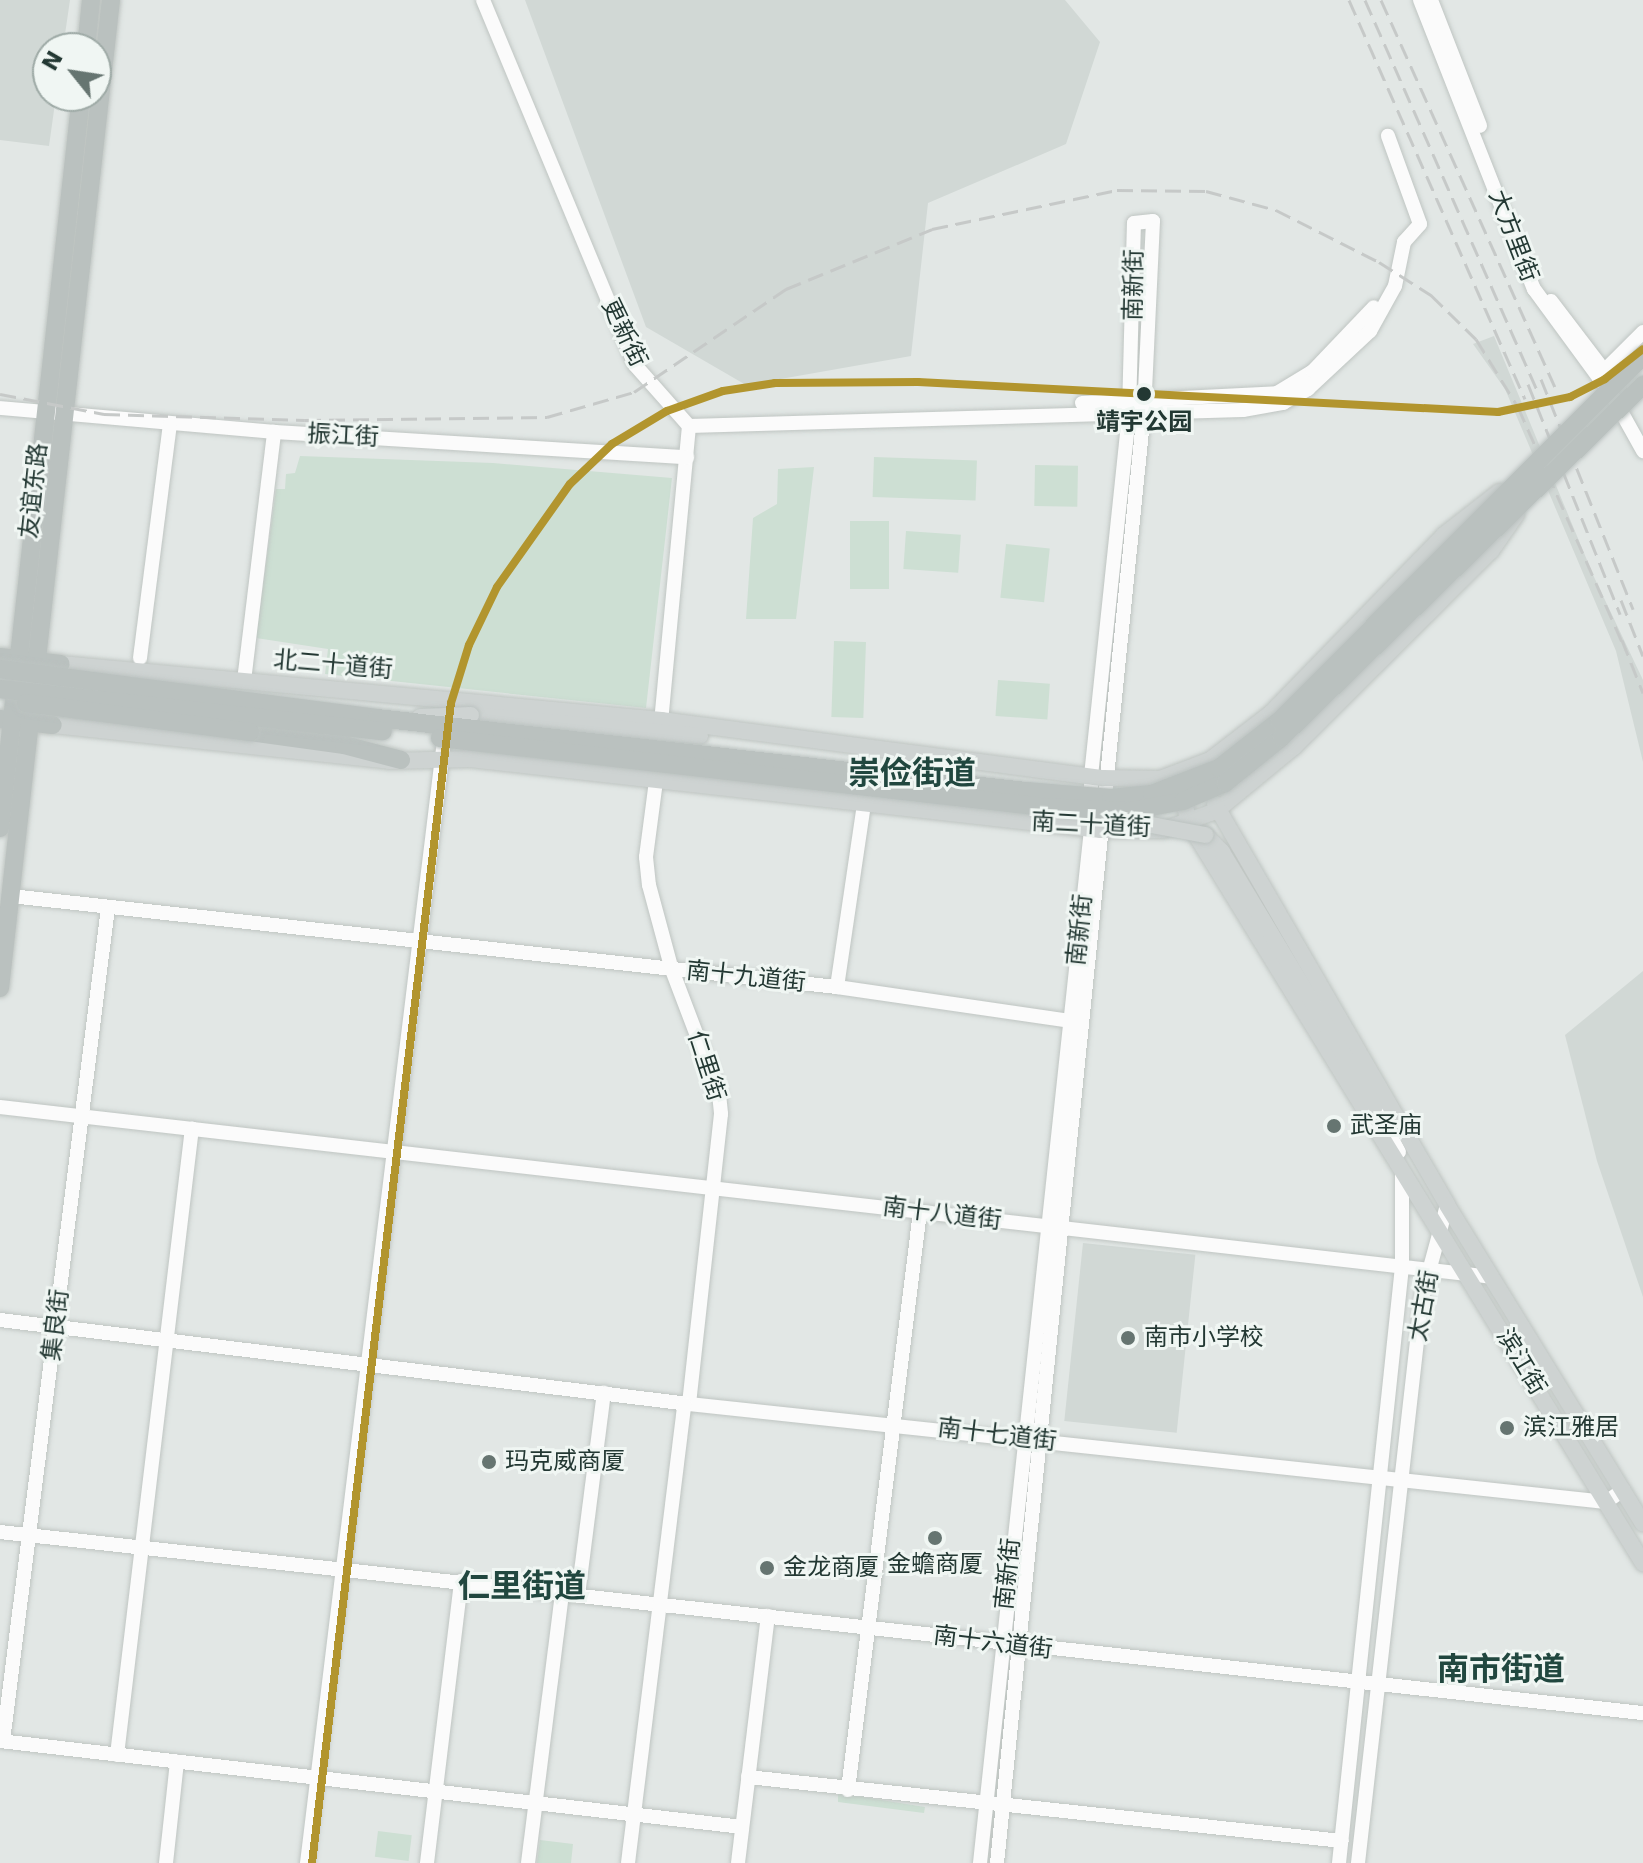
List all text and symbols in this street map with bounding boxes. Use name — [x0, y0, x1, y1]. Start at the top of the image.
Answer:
north arrow — [32, 32, 112, 112]
text: N — [37, 47, 68, 75]
street label: 大方里街 — [1482, 186, 1544, 286]
street label: 南新街 — [1119, 249, 1149, 321]
street label: 更新街 — [595, 294, 653, 372]
marker: 靖宇公园 — [1133, 383, 1155, 405]
place label: 靖宇公园 — [1096, 409, 1192, 437]
street label: 振江街 — [306, 420, 380, 452]
street label: 友谊东路 — [15, 442, 53, 540]
street label: 北二十道街 — [272, 645, 394, 685]
district label: 崇俭街道 — [848, 754, 976, 792]
street label: 南二十道街 — [1030, 807, 1152, 843]
street label: 南新街 — [1062, 893, 1098, 967]
street label: 南十九道街 — [685, 956, 807, 998]
street label: 仁里街 — [681, 1027, 731, 1105]
place label: 武圣庙 — [1350, 1112, 1422, 1140]
marker: 武圣庙 — [1325, 1117, 1343, 1135]
street label: 南十八道街 — [881, 1192, 1003, 1236]
street label: 太古街 — [1404, 1268, 1444, 1344]
street label: 集良街 — [37, 1288, 75, 1362]
place label: 南市小学校 — [1144, 1324, 1264, 1352]
street label: 滨江街 — [1490, 1324, 1552, 1400]
marker: 南市小学校 — [1119, 1329, 1137, 1347]
street label: 南十七道街 — [936, 1413, 1058, 1457]
place label: 滨江雅居 — [1523, 1414, 1619, 1442]
marker: 滨江雅居 — [1498, 1419, 1516, 1437]
place label: 玛克威商厦 — [505, 1448, 625, 1476]
marker: 玛克威商厦 — [480, 1453, 498, 1471]
marker: 金蟾商厦 — [926, 1529, 944, 1547]
street label: 南新街 — [990, 1537, 1026, 1611]
place label: 金蟾商厦 — [887, 1551, 983, 1579]
place label: 金龙商厦 — [783, 1554, 879, 1582]
marker: 金龙商厦 — [758, 1559, 776, 1577]
district label: 仁里街道 — [458, 1567, 586, 1605]
street label: 南十六道街 — [932, 1621, 1054, 1665]
district label: 南市街道 — [1437, 1650, 1565, 1688]

